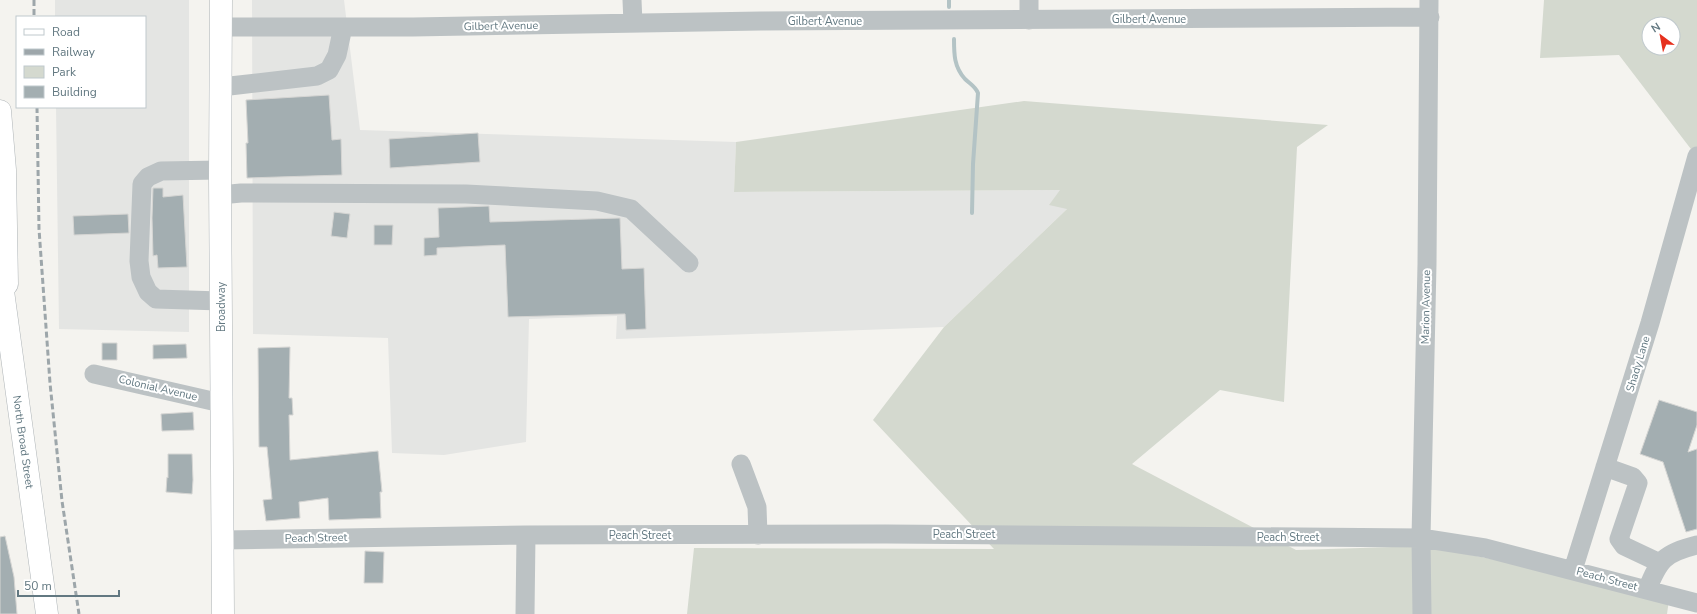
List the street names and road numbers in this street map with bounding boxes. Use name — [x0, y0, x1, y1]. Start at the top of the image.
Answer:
street label: Gilbert Avenue — [1112, 12, 1186, 27]
street label: Gilbert Avenue — [788, 14, 862, 29]
street label: Gilbert Avenue — [464, 18, 538, 34]
street label: Marion Avenue — [1418, 270, 1434, 344]
street label: Broadway — [214, 282, 229, 332]
street label: Shady Lane — [1622, 334, 1654, 394]
street label: Colonial Avenue — [117, 372, 199, 404]
street label: North Broad Street — [9, 394, 37, 490]
street label: Peach Street — [933, 527, 995, 542]
street label: Peach Street — [609, 528, 671, 543]
street label: Peach Street — [285, 530, 348, 546]
street label: Peach Street — [1257, 530, 1319, 545]
street label: Peach Street — [1575, 564, 1639, 594]

